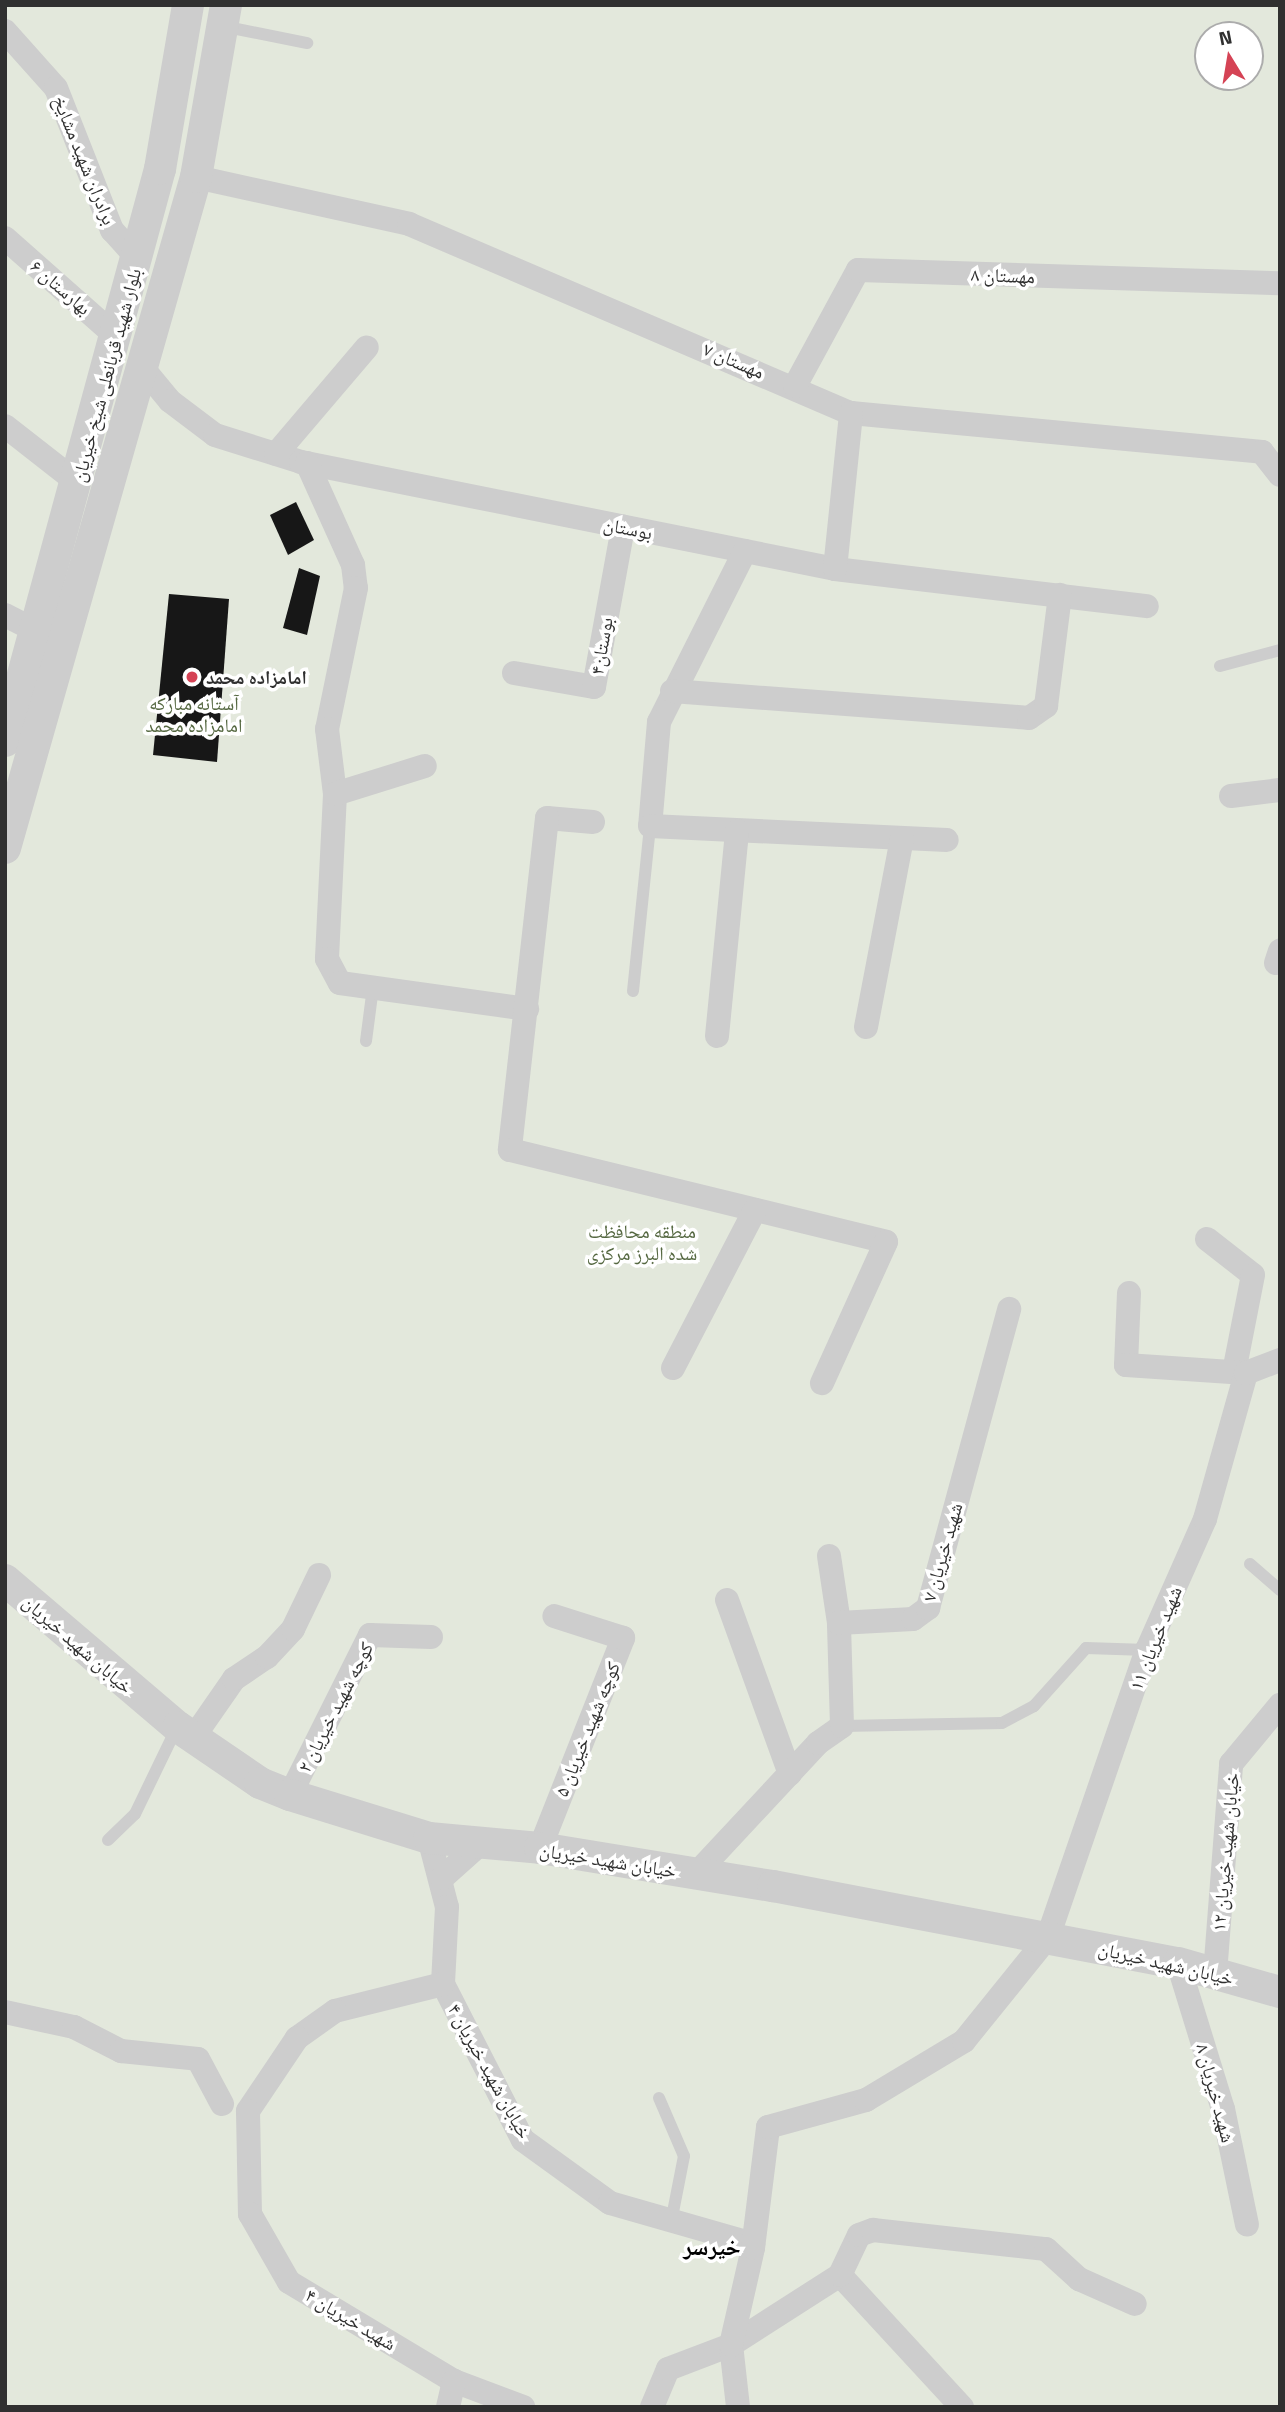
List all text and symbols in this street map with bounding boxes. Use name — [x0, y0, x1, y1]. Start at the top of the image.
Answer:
north arrow — [1194, 21, 1264, 91]
text: N — [1216, 21, 1235, 52]
street label: برادران شهید مشایخ — [49, 92, 121, 228]
street label: بهارستان ۶ — [26, 255, 96, 319]
street label: مهستان ۸ — [971, 262, 1035, 288]
street label: بلوار شهید قربانعلی شیخ خیریان — [66, 266, 146, 484]
street label: مهستان ۷ — [700, 337, 768, 383]
street label: بوستان — [602, 512, 654, 544]
street label: بوستان۴ — [585, 615, 617, 677]
place label: امامزاده محمد — [206, 666, 307, 688]
marker: امامزاده محمد — [184, 669, 200, 685]
park label: آستانه مبارکه امامزاده محمد — [146, 692, 242, 736]
park label: منطقه محافظت شده البرز مرکزی — [587, 1220, 697, 1264]
street label: شهید خیریان ۷ — [917, 1500, 967, 1604]
street label: شهید خیریان ۱۱ — [1124, 1583, 1186, 1693]
street label: خیابان شهید خیریان — [18, 1590, 138, 1698]
street label: کوچه شهید خیریان ۲ — [292, 1638, 378, 1776]
street label: کوچه شهید خیریان ۵ — [550, 1658, 624, 1800]
street label: خیابان شهید خیریان ۱۲ — [1207, 1772, 1243, 1932]
street label: خیابان شهید خیریان — [538, 1838, 678, 1882]
street label: خیابان شهید خیریان — [1096, 1936, 1236, 1990]
street label: خیابان شهید خیریان ۴ — [444, 2000, 536, 2142]
street label: شهید خیریان ۸ — [1192, 2041, 1240, 2145]
district label: خیرسر — [683, 2233, 741, 2261]
street label: شهید خیریان ۴ — [302, 2283, 400, 2355]

